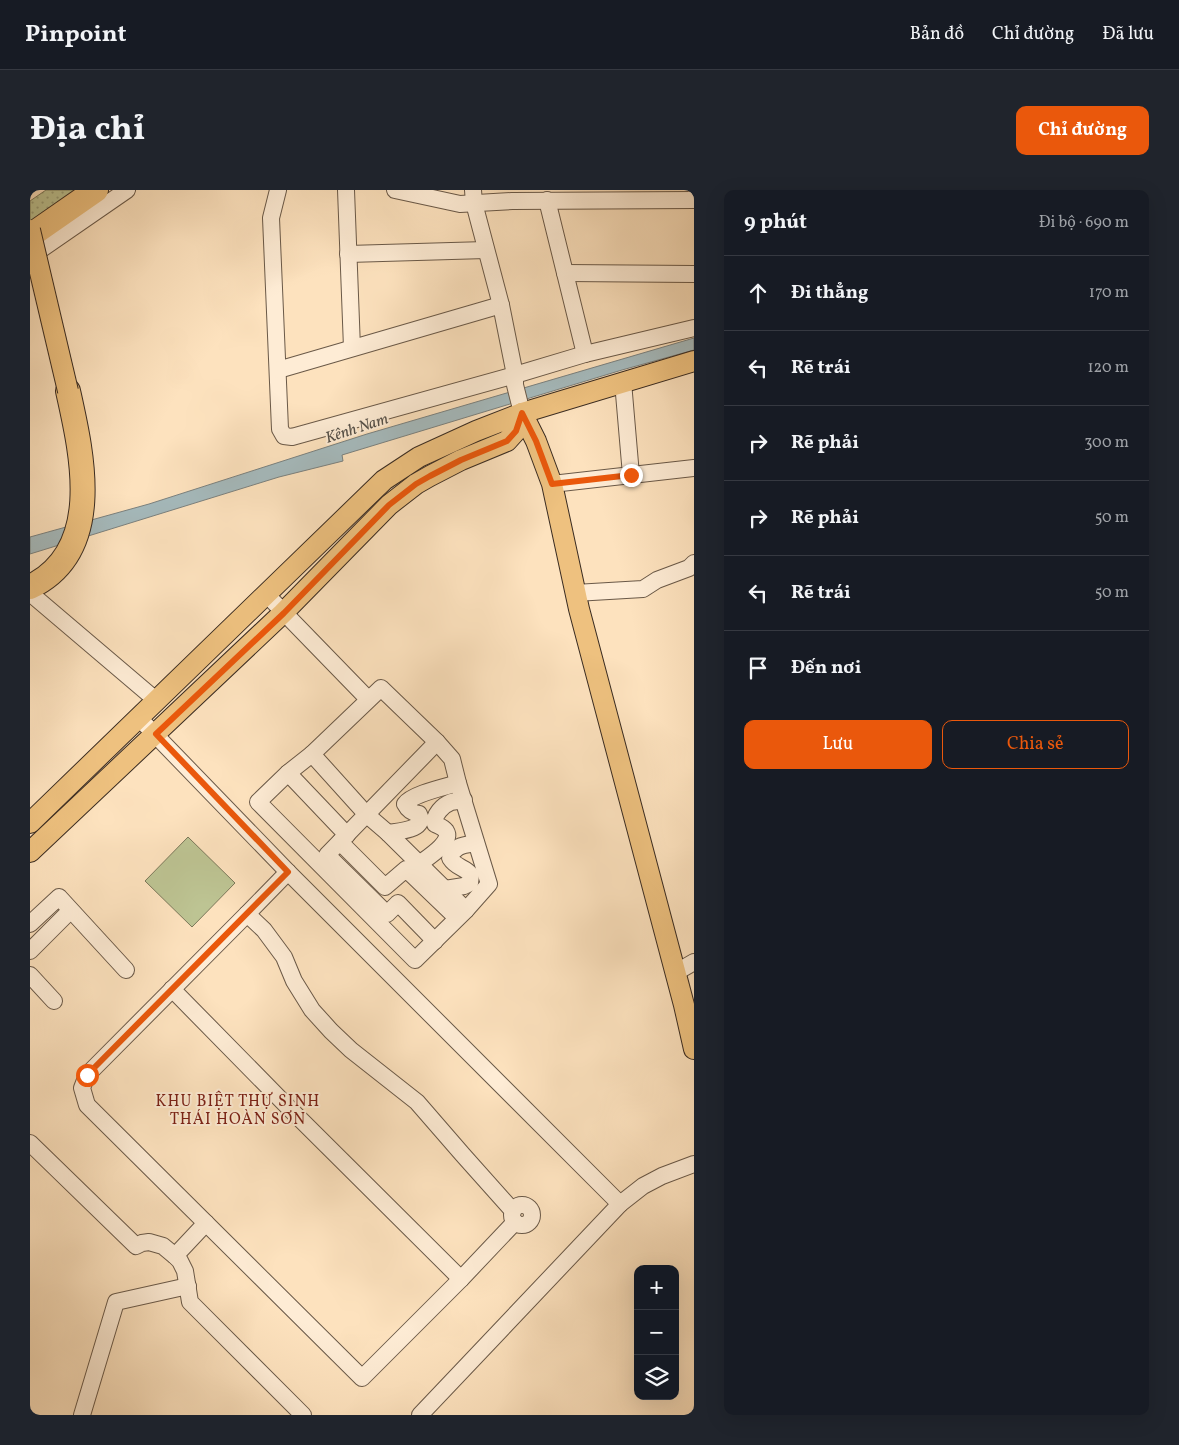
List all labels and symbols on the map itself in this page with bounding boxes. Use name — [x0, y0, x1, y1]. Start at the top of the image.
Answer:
water label: Kênh Nam — [323, 408, 391, 450]
route end — [620, 464, 643, 487]
route start — [76, 1064, 99, 1087]
district label: KHU BIỆT THỰ SINH THÁI HOÀN SƠN — [156, 1090, 320, 1131]

